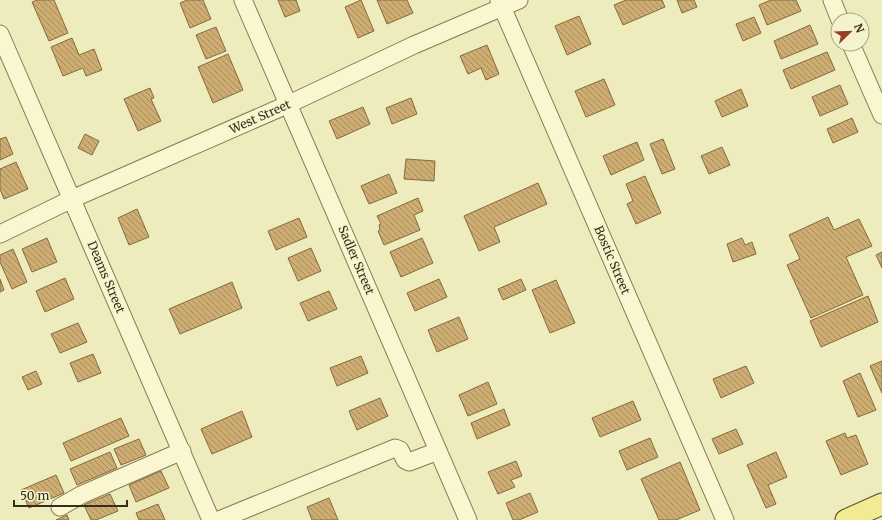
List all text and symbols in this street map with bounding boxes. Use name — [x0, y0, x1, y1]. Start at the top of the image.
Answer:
north arrow — [830, 12, 870, 52]
text: N — [851, 21, 867, 35]
street label: West Street — [226, 96, 293, 137]
street label: Sadler Street — [335, 223, 378, 297]
street label: Bostic Street — [591, 223, 634, 297]
street label: Deams Street — [85, 238, 129, 315]
scale bar — [14, 482, 127, 508]
text: 50 m — [20, 488, 49, 503]

